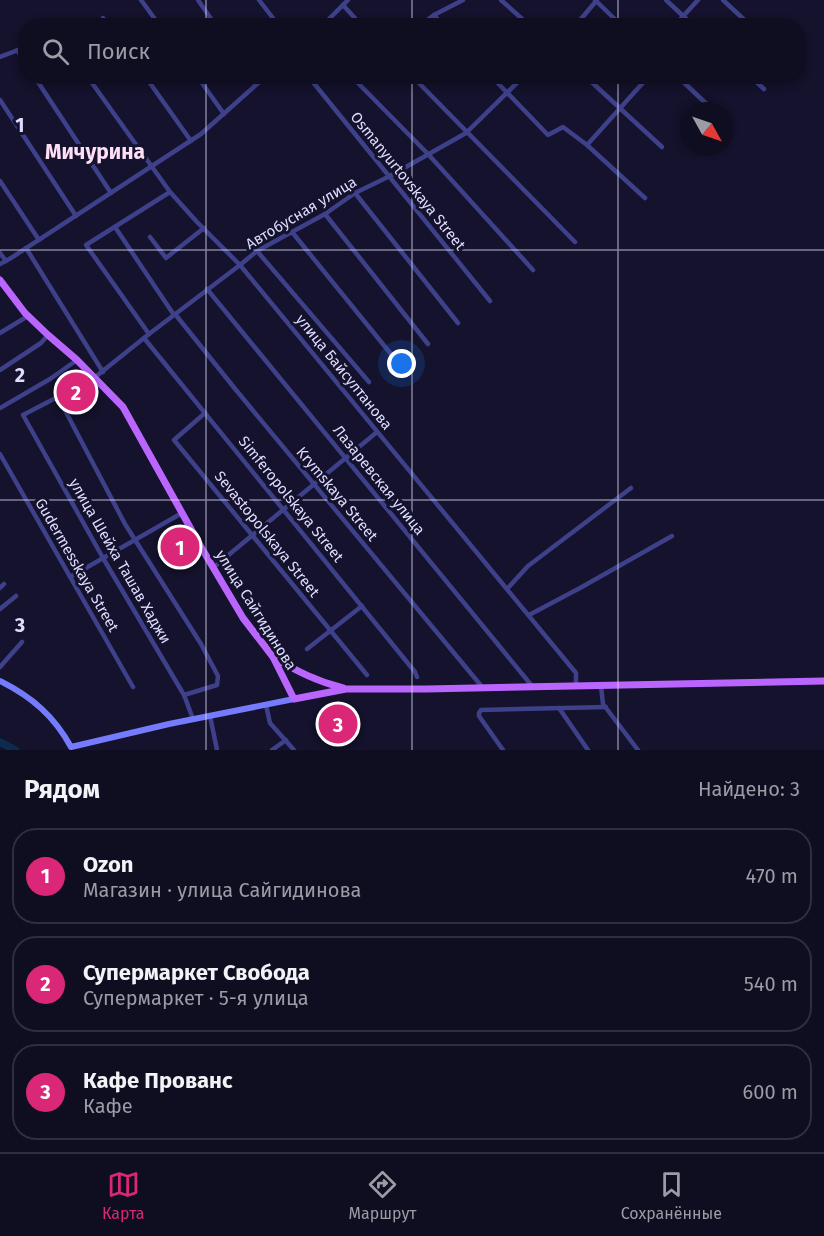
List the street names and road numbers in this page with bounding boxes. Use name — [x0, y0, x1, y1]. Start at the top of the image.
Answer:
street label: Osmanyurtovskaya Street — [347, 108, 470, 254]
street label: Автобусная улица — [242, 173, 360, 253]
street label: улица Байсултанова — [292, 311, 396, 433]
street label: Лазаревская улица — [329, 422, 429, 538]
street label: Simferopolskaya Street — [235, 432, 348, 566]
street label: Krymskaya Street — [292, 443, 382, 545]
street label: Sevastopolskaya Street — [211, 467, 324, 601]
street label: улица Шейха Ташав Хаджи — [65, 475, 175, 647]
street label: Gudermesskaya Street — [31, 495, 123, 636]
street label: улица Сайгидинова — [212, 547, 300, 673]

